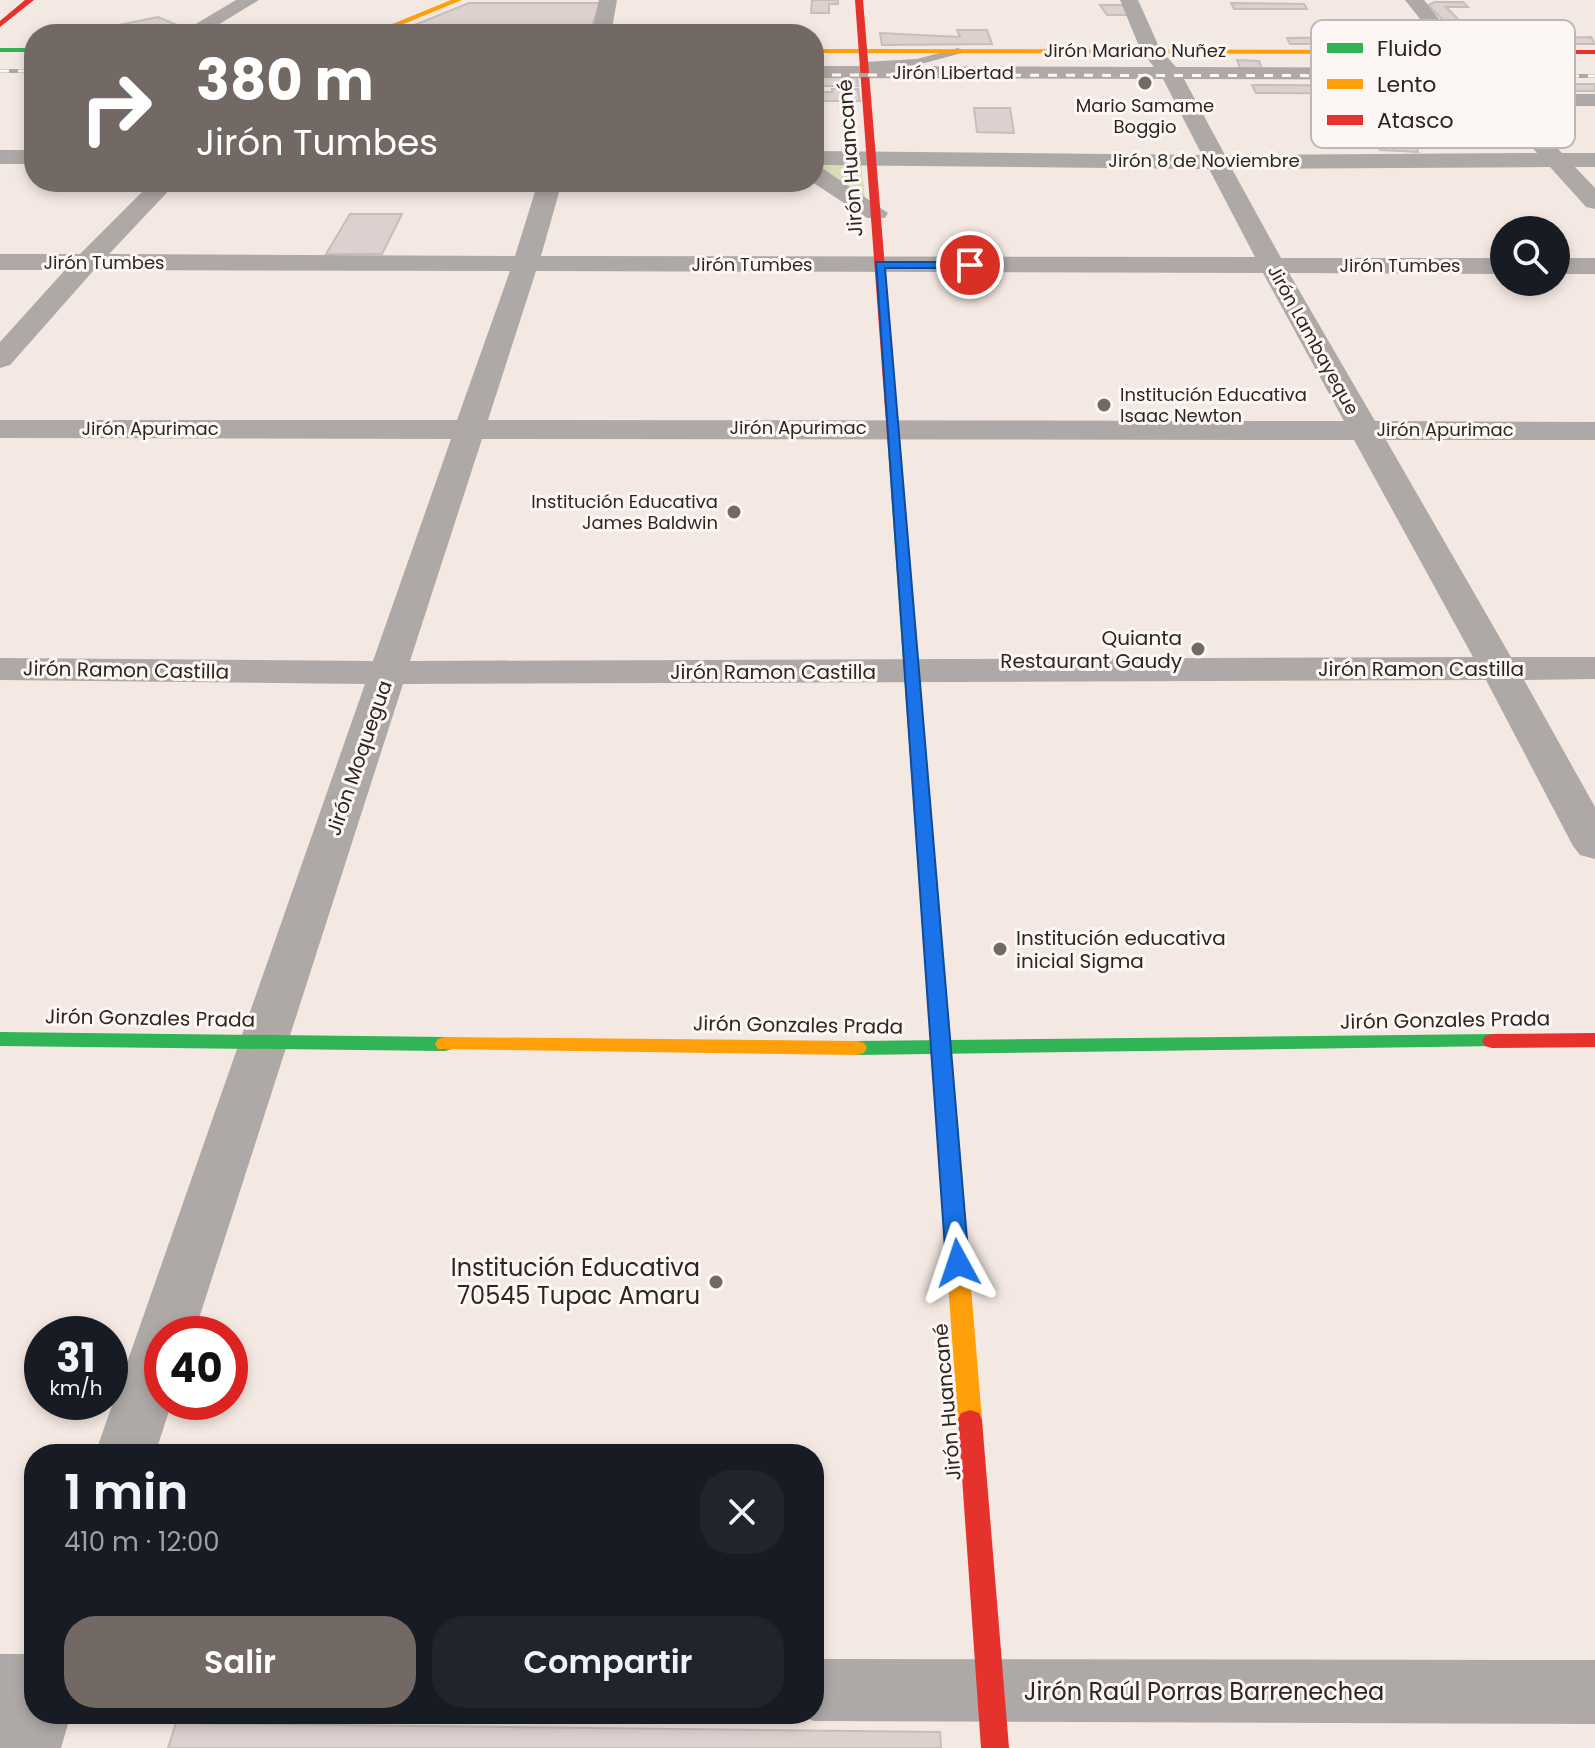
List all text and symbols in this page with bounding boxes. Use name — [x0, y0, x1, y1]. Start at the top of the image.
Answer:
legend — [1311, 20, 1575, 148]
text: Fluido — [1377, 33, 1442, 64]
street label: Jirón Mariano Nuñez — [1044, 38, 1226, 63]
text: 380 m — [196, 41, 374, 120]
icon: right — [64, 56, 168, 160]
street label: Jirón Libertad — [892, 60, 1014, 85]
text: Lento — [1377, 69, 1436, 100]
marker: Mario Samame Boggio — [1136, 74, 1154, 92]
street label: Jirón Huancané — [831, 78, 869, 238]
place label: Mario Samame Boggio — [1076, 93, 1214, 139]
text: Atasco — [1377, 105, 1454, 136]
text: Jirón Tumbes — [196, 117, 438, 168]
street label: Jirón 8 de Noviembre — [1108, 148, 1300, 173]
map controls — [1490, 216, 1570, 296]
button: search — [1490, 216, 1570, 296]
pin — [936, 231, 1004, 299]
icon: arrive — [948, 243, 992, 287]
street label: Jirón Tumbes — [43, 250, 165, 275]
street label: Jirón Tumbes — [691, 252, 813, 277]
street label: Jirón Tumbes — [1339, 253, 1461, 278]
street label: Jirón Lambayeque — [1262, 260, 1365, 419]
place label: Institución Educativa Isaac Newton — [1120, 382, 1307, 428]
marker: Institución Educativa Isaac Newton — [1095, 396, 1113, 414]
street label: Jirón Apurimac — [729, 415, 867, 440]
street label: Jirón Apurimac — [81, 416, 219, 441]
street label: Jirón Apurimac — [1376, 417, 1514, 442]
place label: Institución Educativa James Baldwin — [531, 489, 718, 535]
marker: Institución Educativa James Baldwin — [725, 503, 743, 521]
place label: Quianta Restaurant Gaudy — [1000, 624, 1182, 675]
marker: Quianta Restaurant Gaudy — [1189, 640, 1207, 658]
street label: Jirón Ramon Castilla — [23, 654, 229, 686]
street label: Jirón Ramon Castilla — [1318, 655, 1524, 683]
street label: Jirón Ramon Castilla — [670, 658, 876, 686]
street label: Jirón Moquegua — [319, 677, 399, 839]
place label: Institución educativa inicial Sigma — [1016, 924, 1226, 975]
marker: Institución educativa inicial Sigma — [991, 940, 1009, 958]
street label: Jirón Gonzales Prada — [45, 1002, 255, 1034]
street label: Jirón Gonzales Prada — [1340, 1004, 1550, 1036]
street label: Jirón Gonzales Prada — [693, 1009, 903, 1041]
position arrow — [916, 1221, 1000, 1305]
place label: Institución Educativa 70545 Tupac Amaru — [451, 1251, 700, 1312]
marker: Institución Educativa 70545 Tupac Amaru — [707, 1273, 725, 1291]
speed limit sign: 40 — [144, 1316, 248, 1420]
street label: Jirón Huancané — [926, 1322, 968, 1482]
text: 31 — [56, 1330, 96, 1386]
text: km/h — [49, 1374, 103, 1402]
text: 1 min — [64, 1459, 188, 1526]
button: close — [700, 1470, 784, 1554]
text: 410 m · 12:00 — [64, 1524, 220, 1560]
button: Salir — [64, 1616, 416, 1708]
button: Compartir — [432, 1616, 784, 1708]
street label: Jirón Raúl Porras Barrenechea — [1024, 1675, 1384, 1708]

